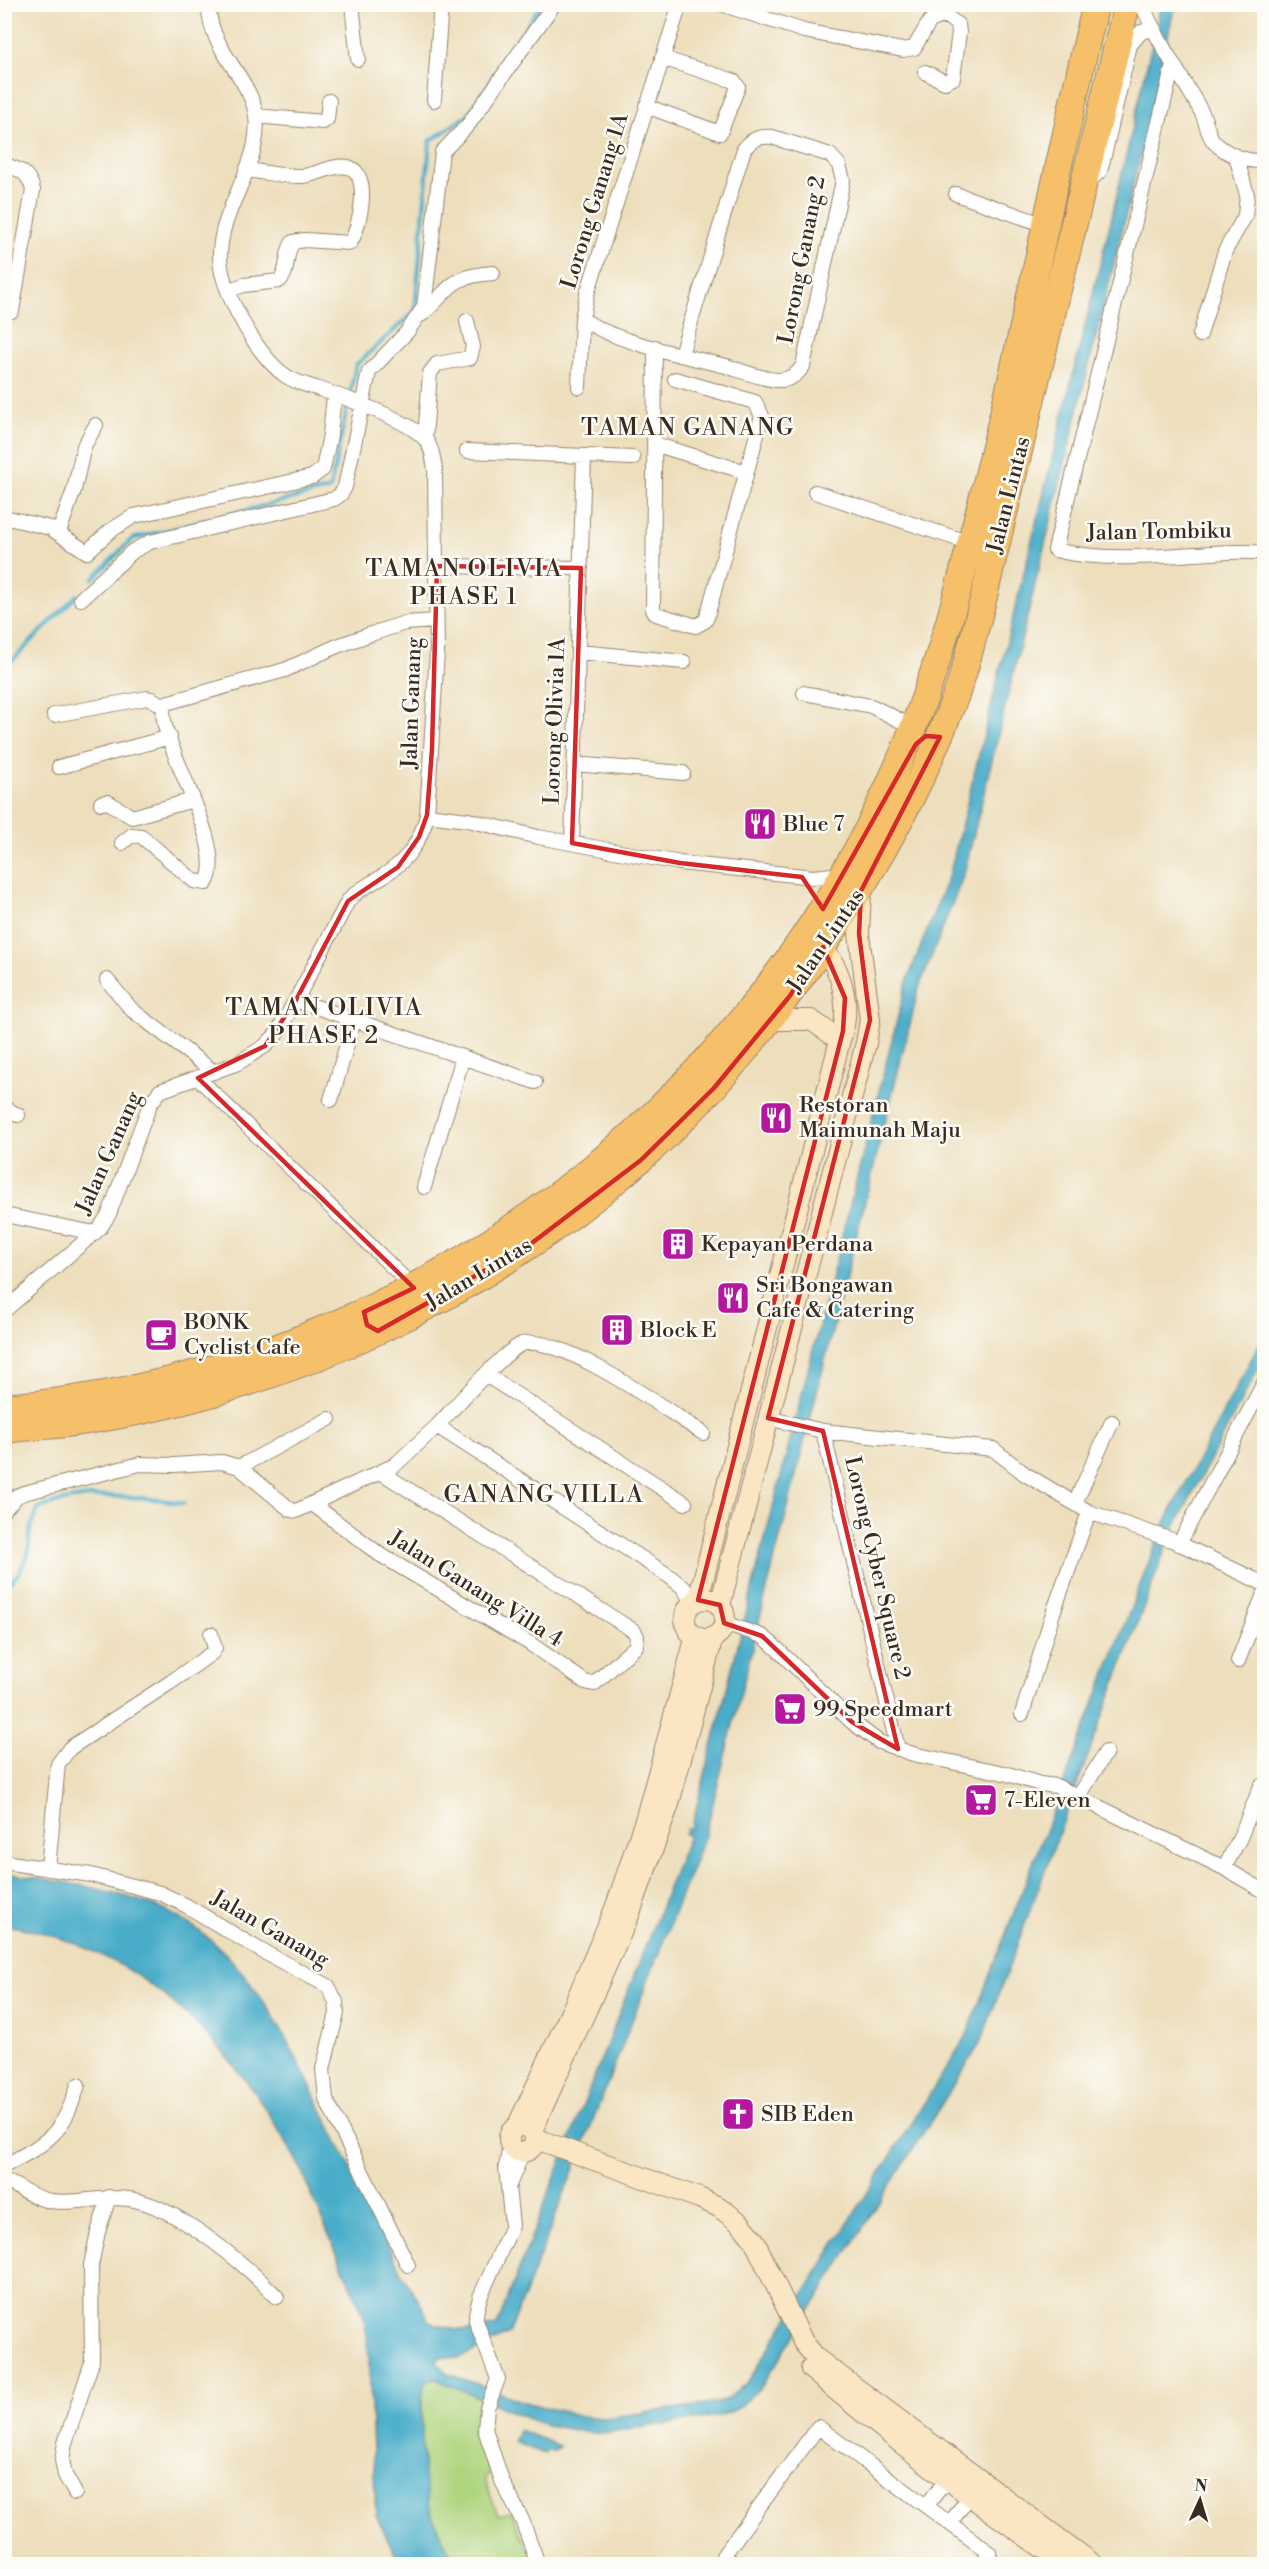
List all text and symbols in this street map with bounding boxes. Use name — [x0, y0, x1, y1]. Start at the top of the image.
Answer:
street label: Lorong Ganang 1A — [555, 109, 635, 292]
street label: Lorong Ganang 2 — [772, 174, 832, 346]
district label: TAMAN GANANG — [581, 413, 795, 443]
street label: Jalan Lintas — [981, 434, 1037, 557]
street label: Jalan Tombiku — [1085, 517, 1232, 547]
district label: TAMAN OLIVIA PHASE 1 — [365, 554, 563, 612]
street label: Jalan Ganang — [396, 636, 428, 770]
street label: Lorong Olivia 1A — [539, 636, 571, 805]
restaurant icon: Blue 7 — [742, 806, 778, 842]
place label: Blue 7 — [782, 811, 844, 838]
street label: Jalan Lintas — [781, 884, 871, 999]
district label: TAMAN OLIVIA PHASE 2 — [225, 993, 423, 1051]
street label: Jalan Ganang — [69, 1087, 148, 1220]
place label: Restoran Maimunah Maju — [799, 1092, 961, 1144]
restaurant icon: Restoran Maimunah Maju — [758, 1100, 794, 1136]
building icon: Kepayan Perdana — [660, 1226, 696, 1262]
place label: Kepayan Perdana — [701, 1231, 874, 1258]
street label: Jalan Lintas — [420, 1232, 537, 1317]
place label: Sri Bongawan Cafe & Catering — [756, 1272, 915, 1324]
restaurant icon: Sri Bongawan Cafe & Catering — [715, 1280, 751, 1316]
place label: BONK Cyclist Cafe — [183, 1309, 301, 1361]
building icon: Block E — [599, 1312, 635, 1348]
cafe icon: BONK Cyclist Cafe — [143, 1317, 179, 1353]
place label: Block E — [639, 1317, 717, 1344]
street label: Lorong Cyber Square 2 — [838, 1454, 916, 1682]
district label: GANANG VILLA — [444, 1480, 644, 1510]
street label: Jalan Ganang Villa 4 — [383, 1524, 568, 1653]
supermarket icon: 99 Speedmart — [772, 1691, 808, 1727]
place label: 99 Speedmart — [813, 1696, 953, 1723]
supermarket icon: 7-Eleven — [963, 1782, 999, 1818]
place label: 7-Eleven — [1004, 1787, 1091, 1814]
street label: Jalan Ganang — [205, 1884, 334, 1974]
church icon: SIB Eden — [720, 2096, 756, 2132]
place label: SIB Eden — [761, 2101, 854, 2128]
north arrow — [1170, 2470, 1230, 2530]
text: N — [1194, 2476, 1208, 2496]

